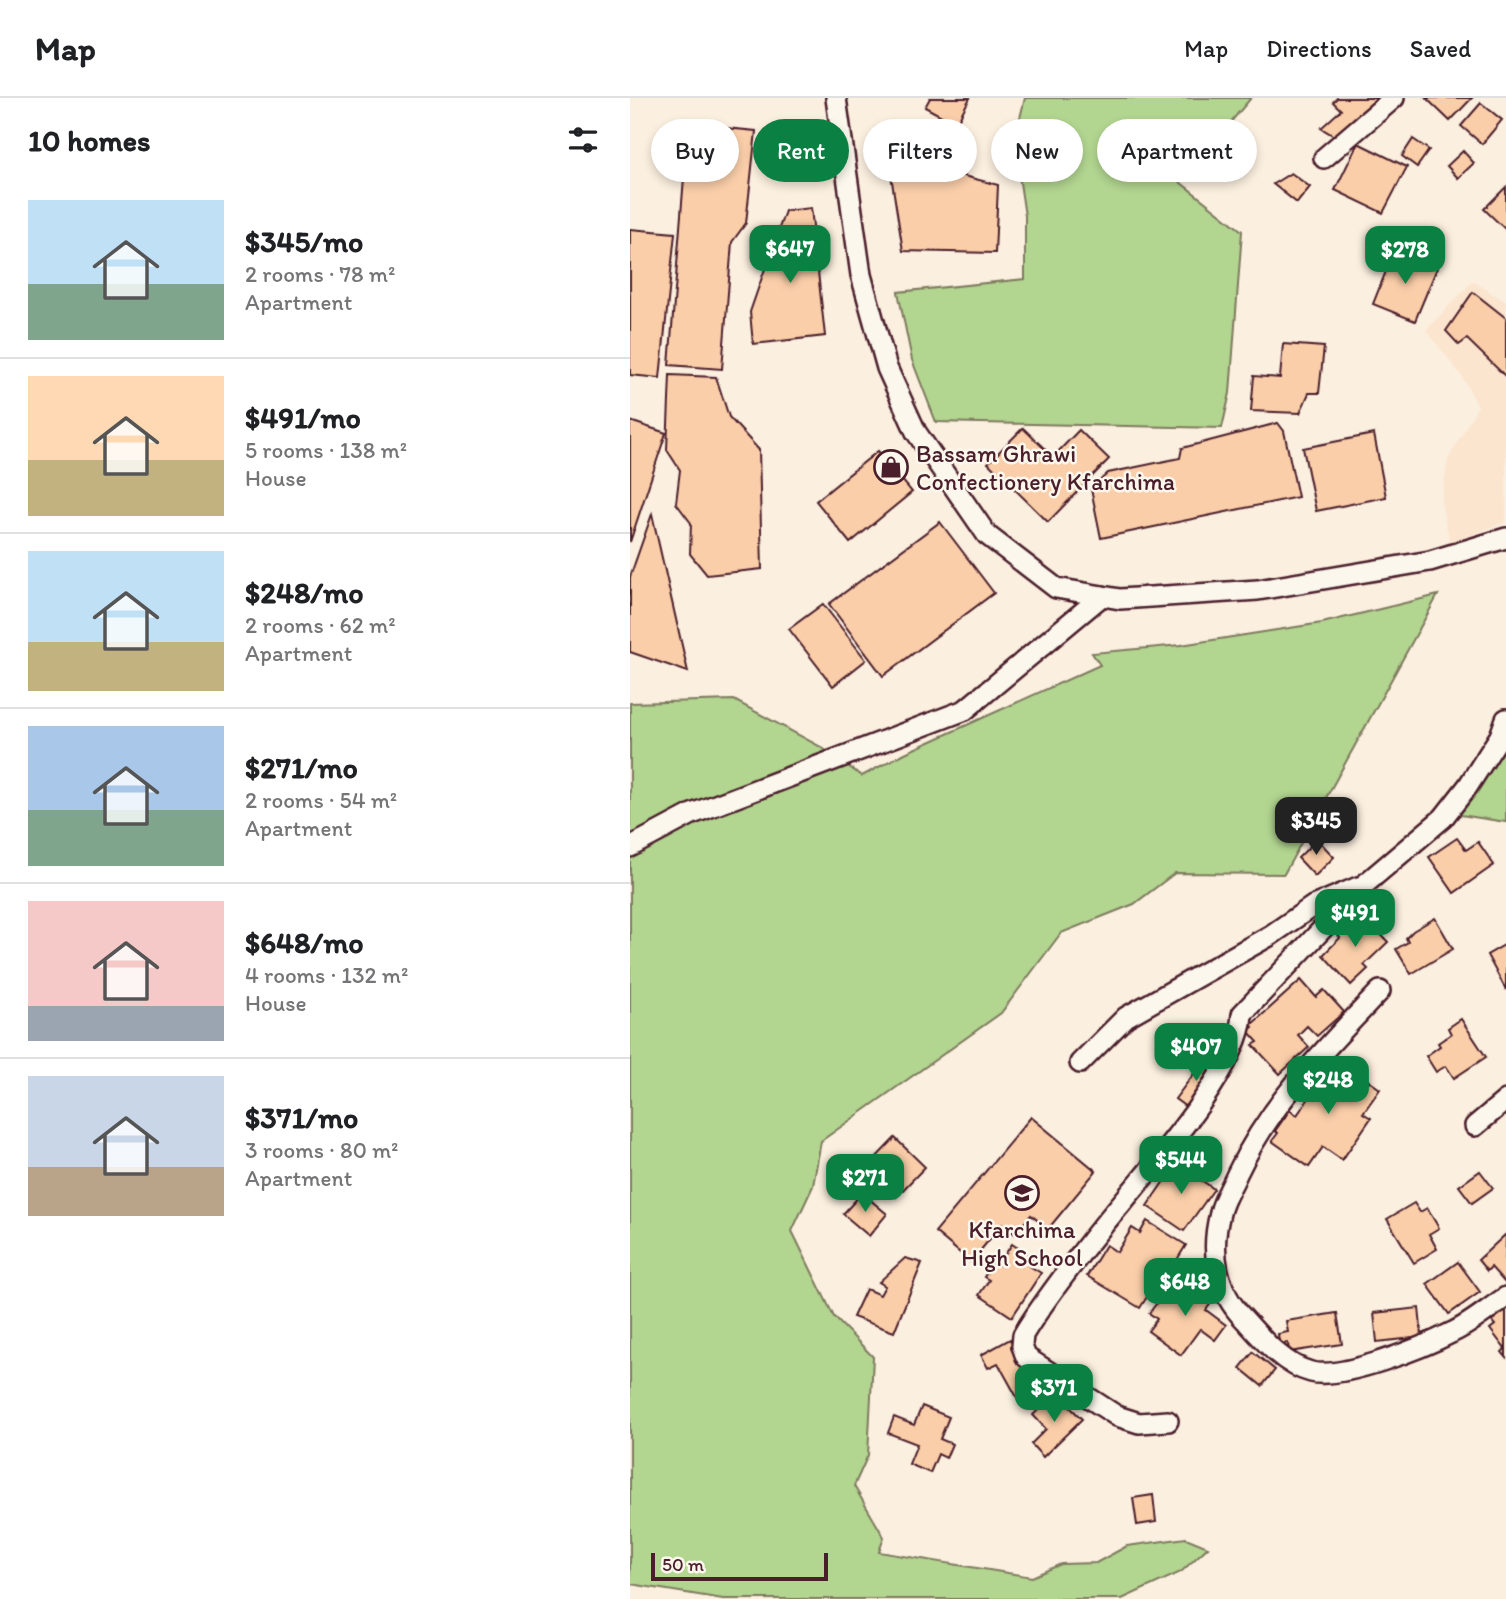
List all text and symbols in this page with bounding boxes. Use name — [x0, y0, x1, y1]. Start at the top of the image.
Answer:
text: Map — [35, 29, 96, 68]
text: Map — [1184, 34, 1228, 63]
text: Directions — [1266, 34, 1372, 63]
text: Saved — [1410, 34, 1471, 63]
chip: Buy — [651, 119, 739, 182]
chip: Rent — [753, 119, 849, 182]
chip: Filters — [863, 119, 977, 182]
chip: New — [991, 119, 1083, 182]
chip: Apartment — [1097, 119, 1257, 182]
icon: filters — [564, 121, 602, 159]
text: 10 homes — [28, 122, 151, 159]
text: $345/mo — [245, 223, 363, 260]
pin: $647 — [749, 226, 831, 285]
pin: $278 — [1364, 226, 1446, 286]
icon: home — [84, 228, 168, 312]
text: $647 — [765, 234, 815, 262]
text: $278 — [1381, 235, 1429, 263]
text: 2 rooms · 78 m² — [245, 260, 395, 288]
text: Apartment — [245, 288, 352, 316]
text: $491/mo — [245, 399, 361, 436]
icon: home — [84, 404, 168, 488]
text: 5 rooms · 138 m² — [245, 436, 407, 464]
place label: Bassam Ghrawi Confectionery Kfarchima — [916, 439, 1175, 496]
shop icon: Bassam Ghrawi Confectionery Kfarchima — [872, 448, 910, 486]
text: House — [245, 464, 307, 492]
text: $248/mo — [245, 574, 364, 611]
icon: home — [84, 579, 168, 663]
text: 2 rooms · 62 m² — [245, 611, 396, 639]
text: Apartment — [245, 639, 352, 667]
text: $271/mo — [245, 749, 358, 786]
icon: home — [84, 754, 168, 838]
text: 2 rooms · 54 m² — [245, 786, 397, 814]
pin: $345 — [1275, 798, 1357, 857]
text: $345 — [1291, 806, 1341, 834]
text: Apartment — [245, 814, 352, 842]
pin: $491 — [1314, 890, 1396, 949]
text: $491 — [1331, 898, 1379, 926]
text: $648/mo — [245, 924, 364, 961]
icon: home — [84, 929, 168, 1013]
text: 4 rooms · 132 m² — [245, 961, 408, 989]
text: House — [245, 989, 307, 1017]
pin: $407 — [1155, 1024, 1237, 1083]
text: $407 — [1170, 1032, 1222, 1060]
pin: $248 — [1287, 1056, 1369, 1116]
text: $248 — [1303, 1065, 1353, 1093]
text: $371/mo — [245, 1099, 358, 1136]
icon: home — [84, 1104, 168, 1188]
text: 3 rooms · 80 m² — [245, 1136, 399, 1164]
pin: $544 — [1140, 1136, 1222, 1196]
text: $544 — [1155, 1145, 1207, 1173]
pin: $271 — [824, 1154, 906, 1214]
text: $271 — [842, 1163, 888, 1191]
text: Apartment — [245, 1164, 352, 1192]
school or university icon: Kfarchima High School — [1003, 1174, 1041, 1212]
place label: Kfarchima High School — [961, 1215, 1083, 1272]
pin: $648 — [1144, 1258, 1226, 1318]
text: $648 — [1160, 1267, 1210, 1295]
pin: $371 — [1013, 1364, 1095, 1424]
text: $371 — [1031, 1373, 1077, 1401]
scale bar — [651, 1550, 828, 1582]
text: 50 m — [662, 1553, 704, 1576]

